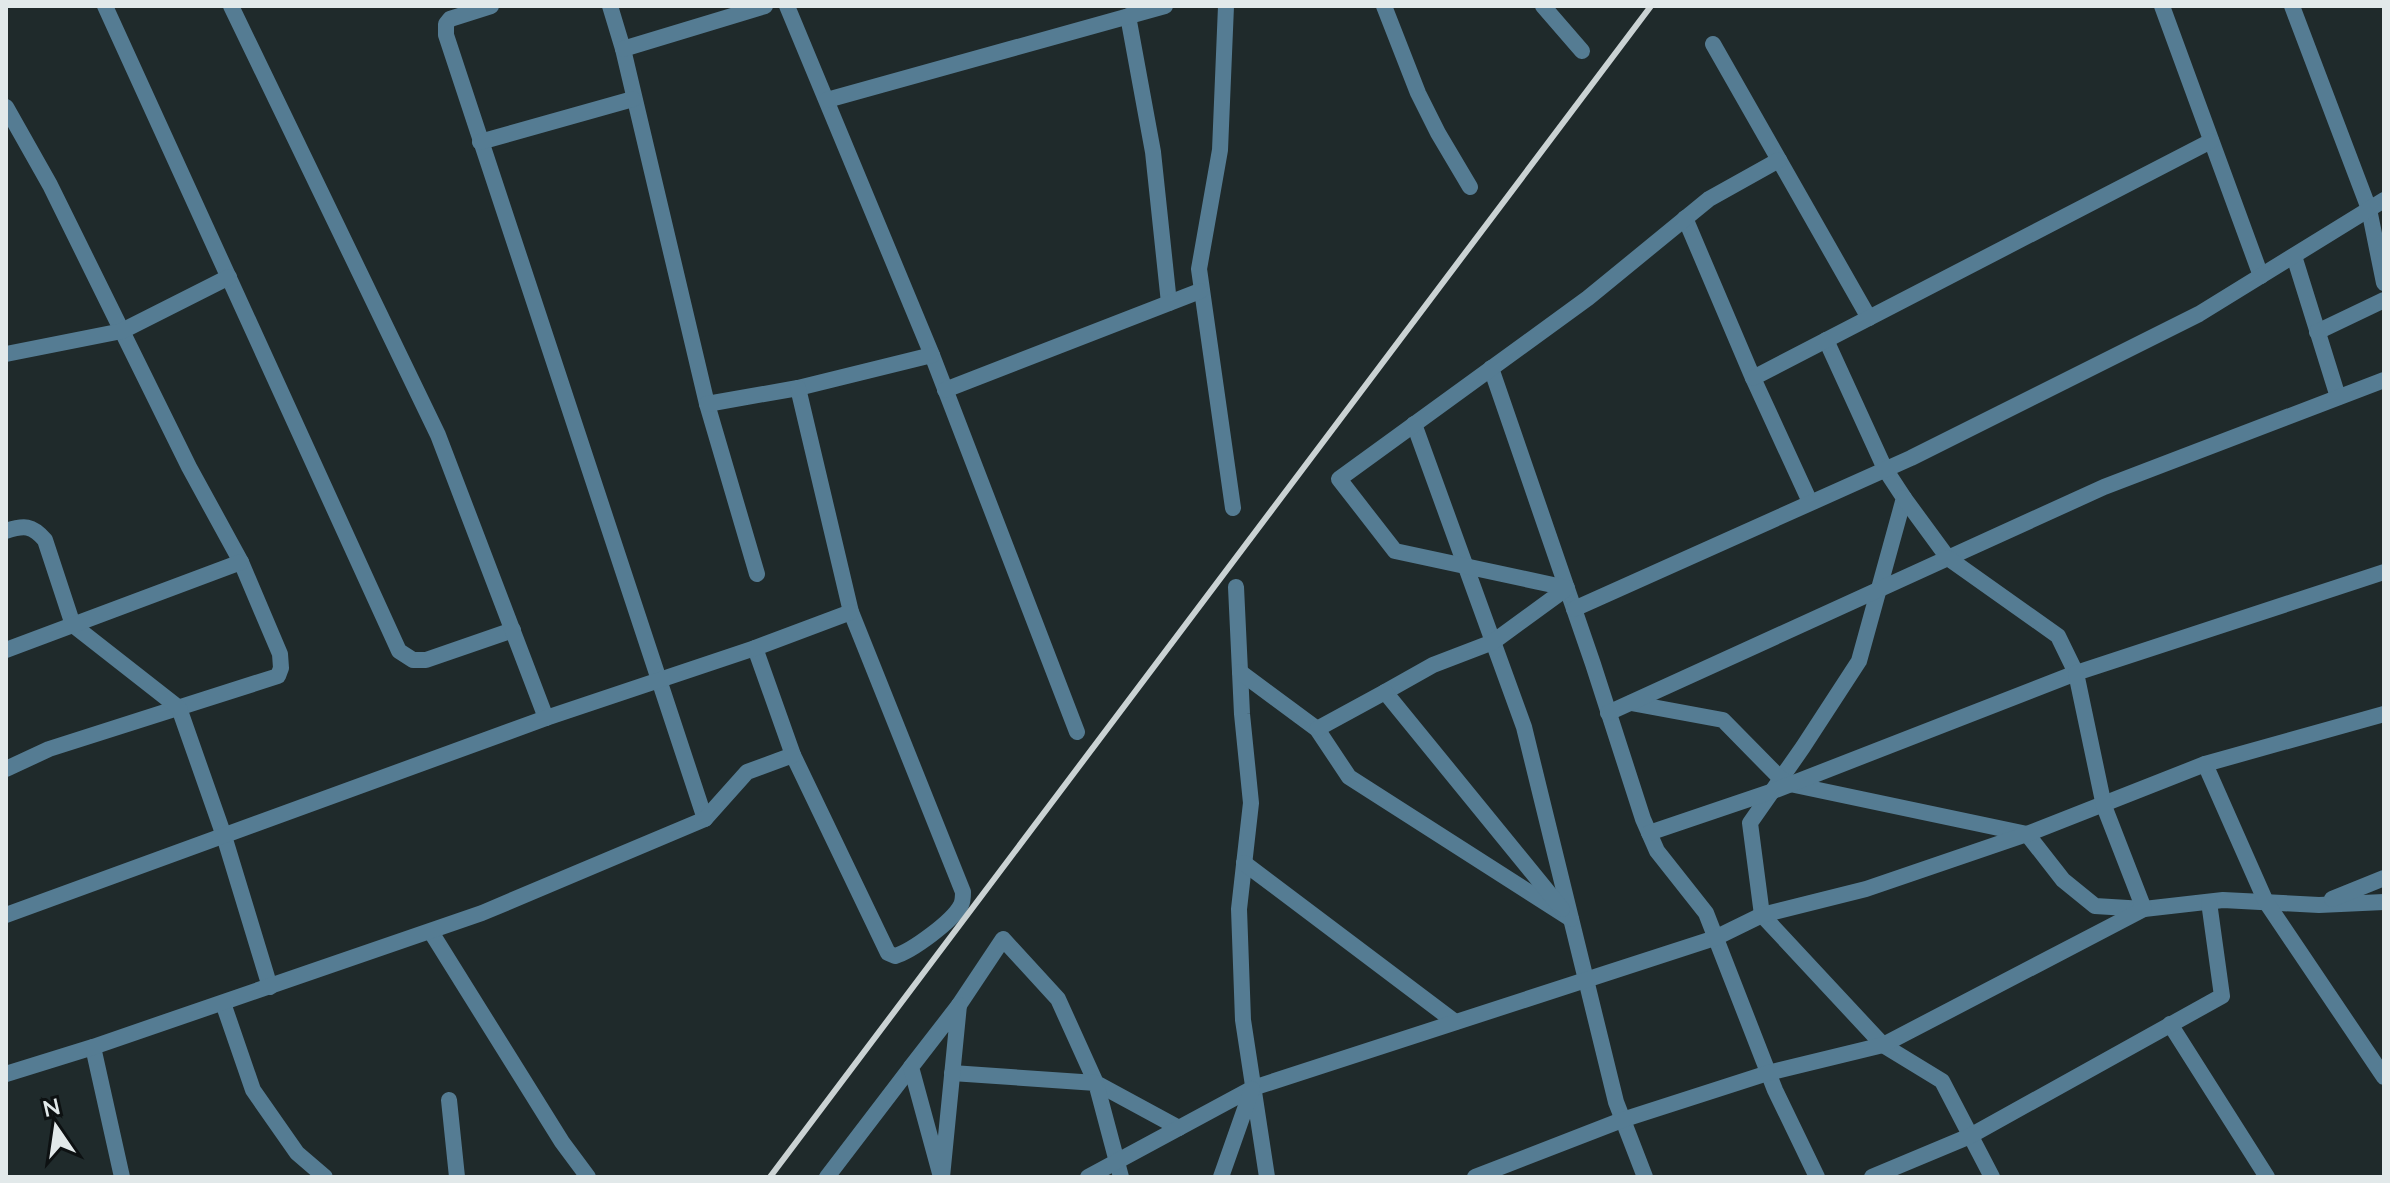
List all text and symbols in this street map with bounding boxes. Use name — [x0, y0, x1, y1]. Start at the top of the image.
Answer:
north arrow — [16, 1087, 96, 1167]
text: N — [40, 1092, 63, 1122]

